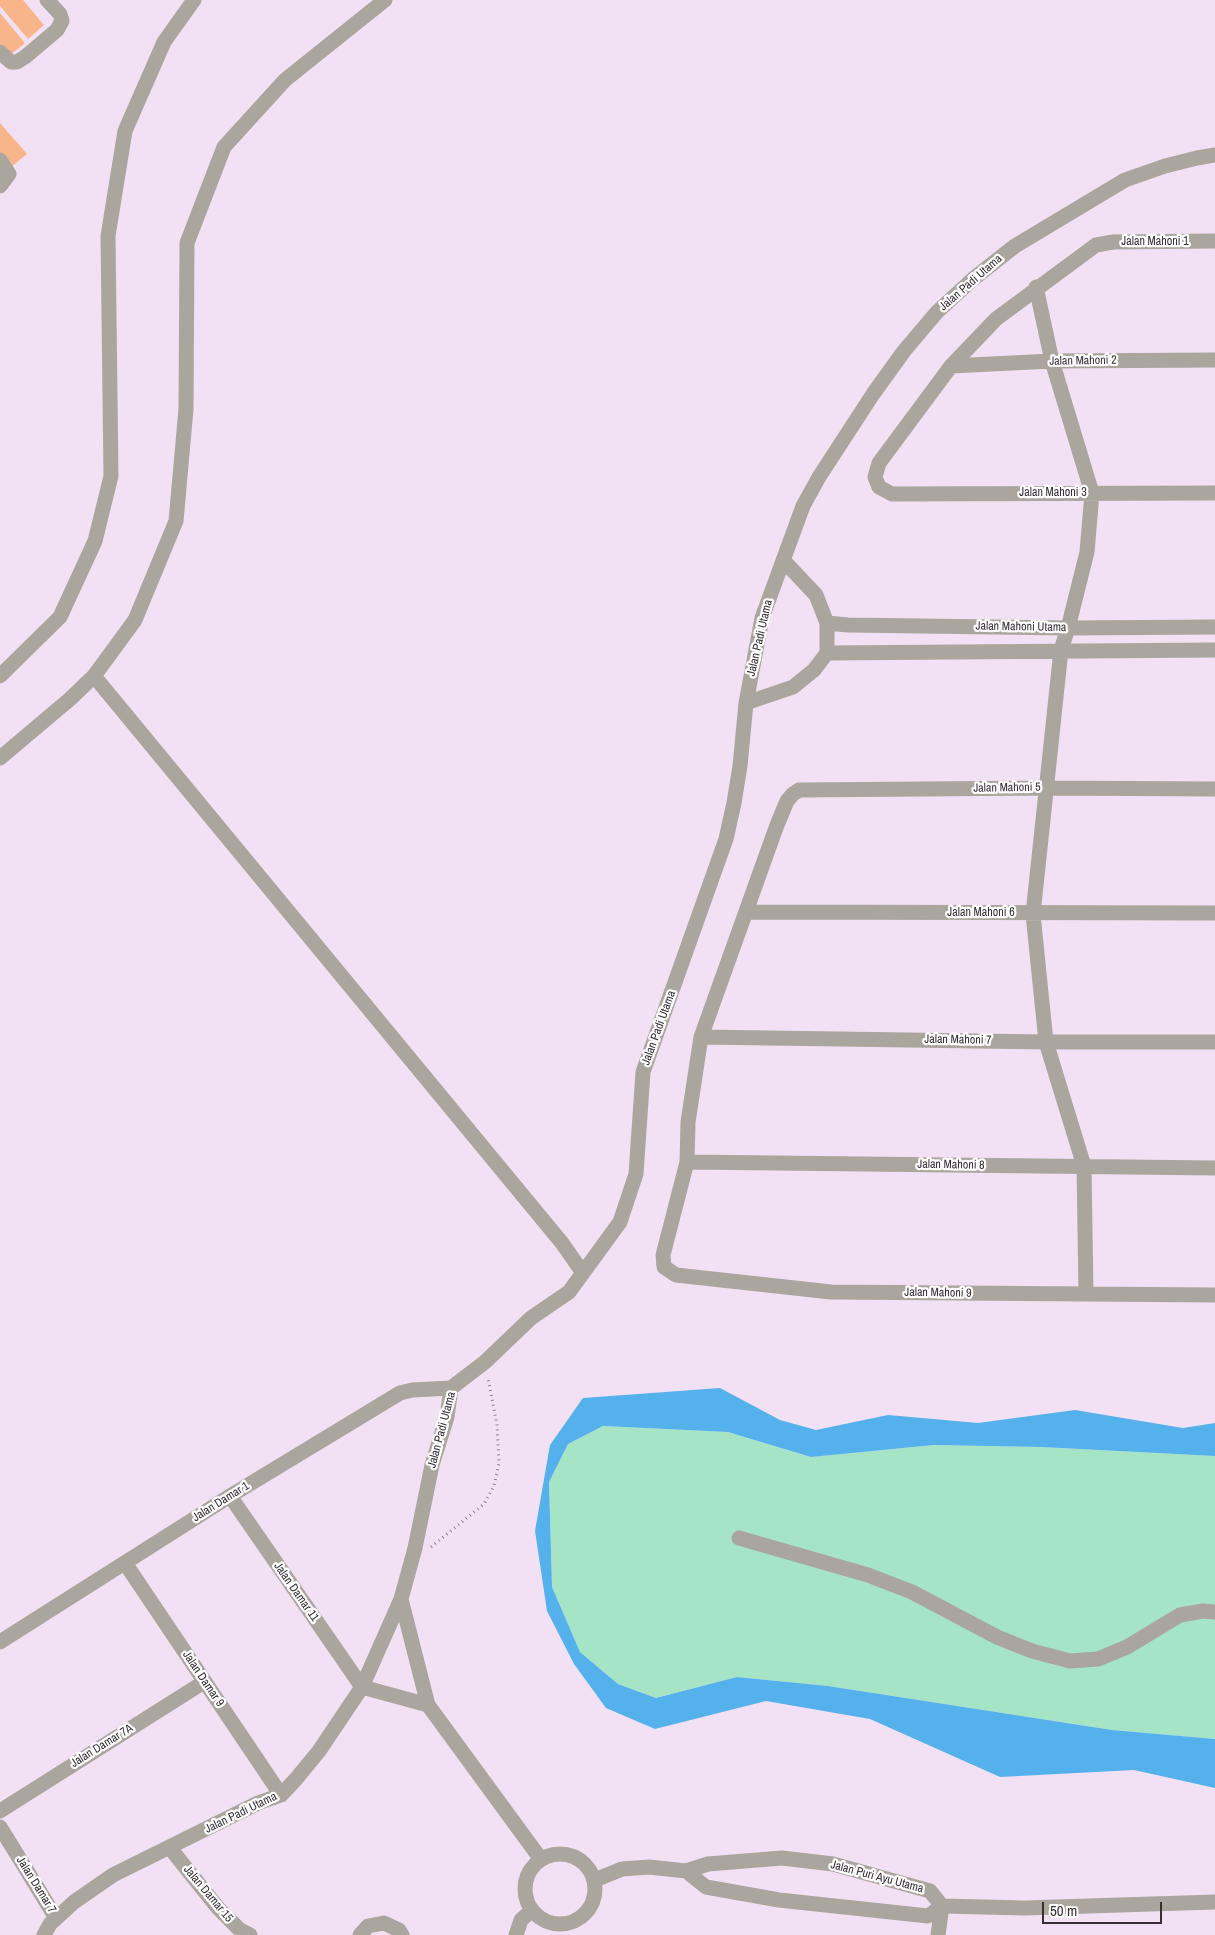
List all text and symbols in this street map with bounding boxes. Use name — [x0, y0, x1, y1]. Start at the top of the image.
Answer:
street label: Jalan Mahoni 1 — [1121, 235, 1189, 249]
street label: Jalan Padi Utama — [937, 252, 1005, 314]
street label: Jalan Mahoni 2 — [1049, 353, 1117, 369]
street label: Jalan Mahoni 3 — [1019, 486, 1087, 500]
street label: Jalan Padi Utama — [744, 598, 776, 678]
street label: Jalan Mahoni Utama — [975, 619, 1067, 635]
street label: Jalan Mahoni 5 — [973, 780, 1041, 796]
street label: Jalan Mahoni 6 — [947, 906, 1015, 920]
street label: Jalan Padi Utama — [639, 989, 679, 1067]
street label: Jalan Mahoni 7 — [924, 1032, 992, 1048]
street label: Jalan Mahoni 8 — [917, 1157, 985, 1173]
street label: Jalan Mahoni 9 — [904, 1285, 972, 1301]
street label: Jalan Padi Utama — [425, 1390, 459, 1470]
street label: Jalan Damar 1 — [190, 1479, 252, 1525]
street label: Jalan Damar 11 — [270, 1560, 322, 1624]
street label: Jalan Damar 9 — [179, 1648, 227, 1710]
street label: Jalan Damar 7A — [68, 1721, 136, 1771]
street label: Jalan Padi Utama — [203, 1789, 279, 1837]
street label: Jalan Damar 7 — [13, 1854, 59, 1916]
street label: Jalan Puri Ayu Utama — [829, 1858, 925, 1896]
street label: Jalan Damar 15 — [180, 1863, 236, 1925]
scale bar — [1045, 1892, 1165, 1924]
text: 50 m — [1050, 1900, 1077, 1921]

